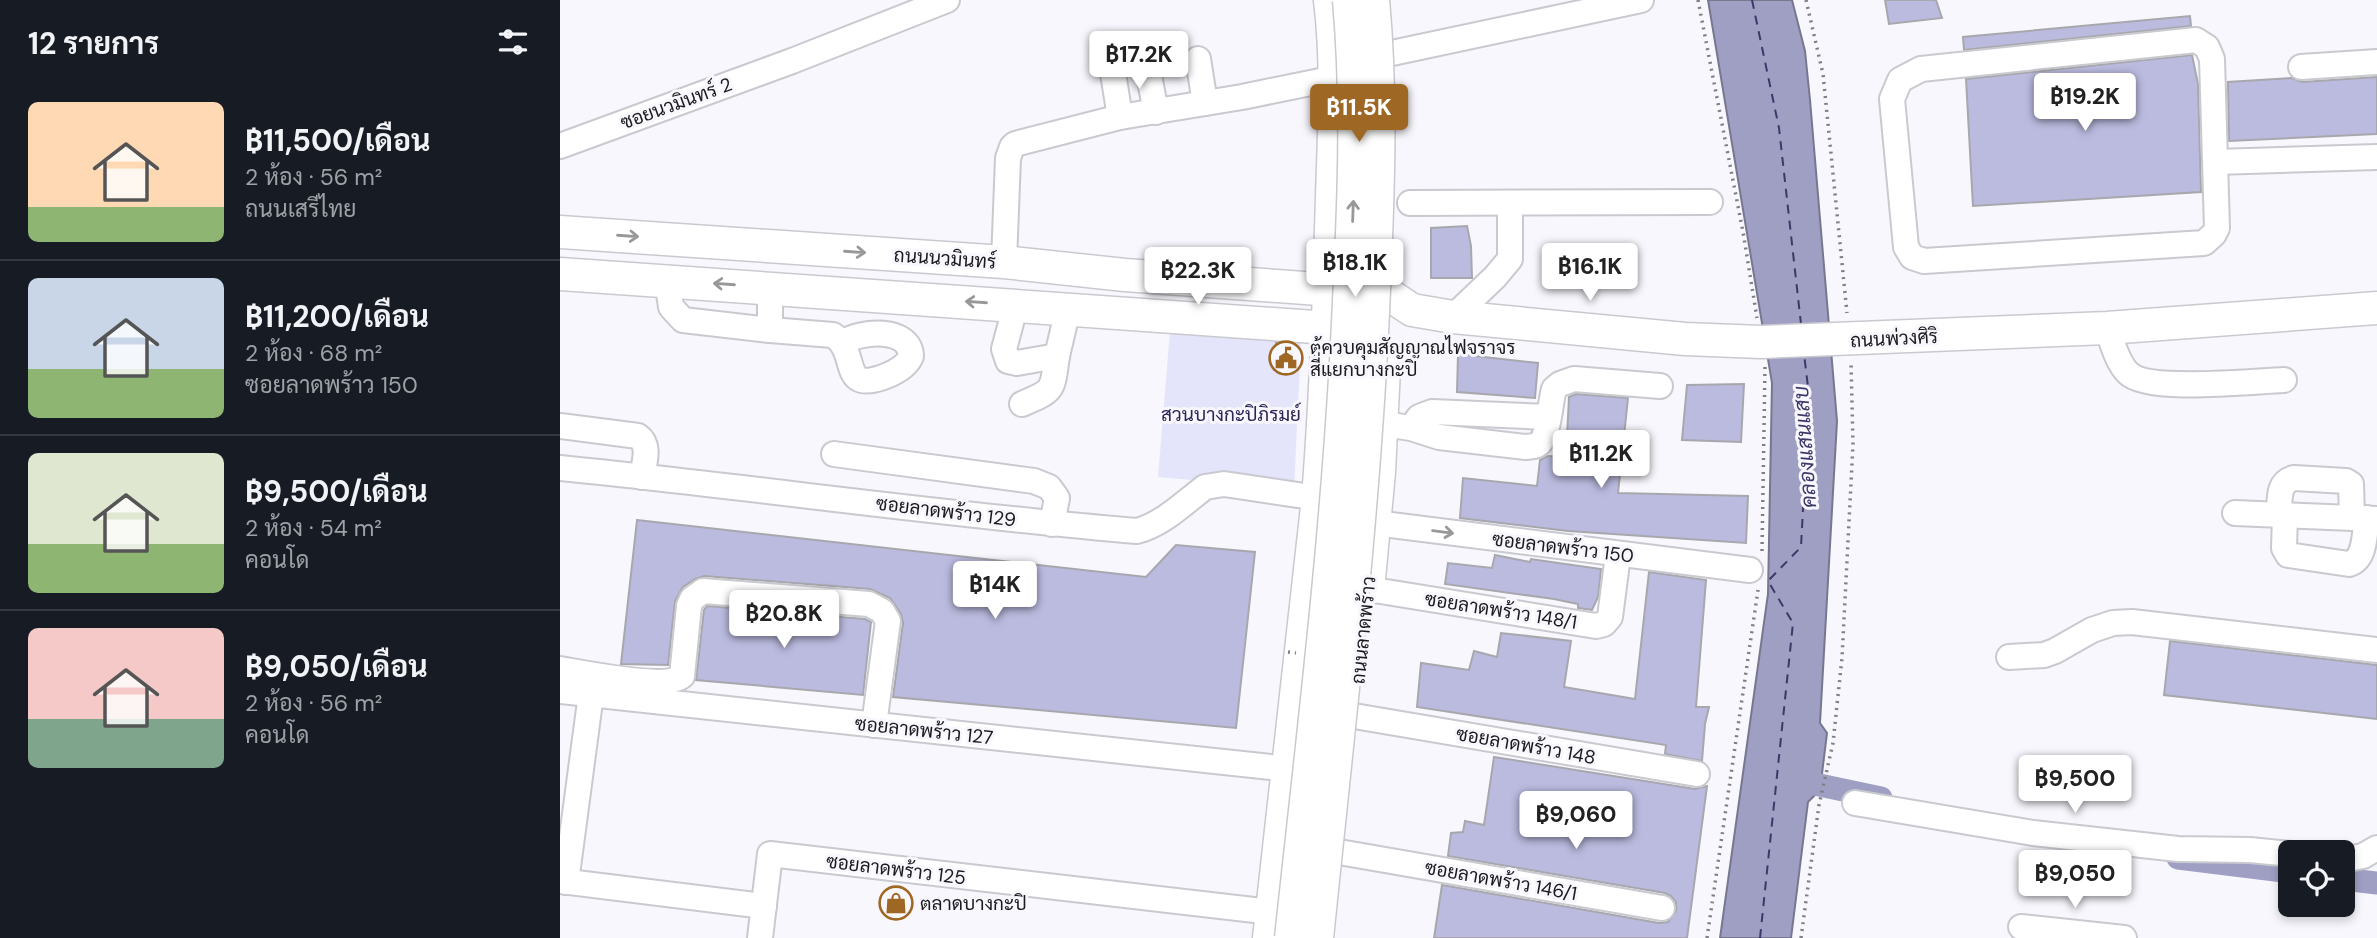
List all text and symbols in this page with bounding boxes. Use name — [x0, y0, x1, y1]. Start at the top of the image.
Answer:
icon: filters — [494, 23, 532, 61]
text: 12 รายการ — [28, 24, 159, 63]
pin: ฿17.2K — [1082, 32, 1196, 91]
text: ฿17.2K — [1105, 39, 1173, 69]
street label: ซอยนวมินทร์ 2 — [617, 72, 735, 135]
pin: ฿19.2K — [2028, 74, 2142, 133]
text: ฿19.2K — [2050, 81, 2120, 111]
pin: ฿11.5K — [1302, 85, 1416, 144]
text: ฿11.5K — [1326, 92, 1392, 122]
text: ฿11,500/เดือน — [245, 121, 431, 160]
icon: home — [84, 130, 168, 214]
text: 2 ห้อง · 56 m² — [245, 162, 382, 192]
text: ถนนเสรีไทย — [245, 194, 357, 224]
one-way arrow — [1347, 200, 1360, 223]
one-way arrow — [616, 230, 639, 243]
pin: ฿18.1K — [1298, 240, 1412, 299]
street label: ถนนนวมินทร์ — [893, 242, 997, 275]
pin: ฿16.1K — [1533, 244, 1647, 303]
one-way arrow — [843, 246, 866, 259]
pin: ฿22.3K — [1141, 247, 1255, 307]
text: ฿18.1K — [1322, 247, 1388, 277]
text: ฿16.1K — [1558, 251, 1622, 281]
text: ฿22.3K — [1160, 255, 1236, 285]
one-way arrow — [713, 277, 736, 290]
one-way arrow — [964, 295, 987, 308]
text: ฿11,200/เดือน — [245, 297, 429, 336]
icon: home — [84, 306, 168, 390]
street label: ถนนพ่วงศิริ — [1849, 324, 1939, 353]
place label: ตู้ควบคุมสัญญาณไฟจราจร สี่แยกบางกะปิ — [1310, 335, 1516, 382]
text: 2 ห้อง · 68 m² — [245, 338, 382, 368]
public building icon: ตู้ควบคุมสัญญาณไฟจราจร สี่แยกบางกะปิ — [1267, 339, 1305, 377]
text: ซอยลาดพร้าว 150 — [245, 370, 418, 400]
water label: คลองแสนแสบ — [1787, 385, 1823, 509]
park label: สวนบางกะปิภิรมย์ — [1161, 402, 1301, 427]
pin: ฿11.2K — [1544, 430, 1658, 490]
text: ฿11.2K — [1569, 438, 1633, 468]
text: ฿9,500/เดือน — [245, 472, 428, 511]
icon: home — [84, 481, 168, 565]
street label: ซอยลาดพร้าว 129 — [875, 491, 1017, 532]
text: 2 ห้อง · 54 m² — [245, 513, 382, 543]
one-way arrow — [1431, 526, 1454, 539]
street label: ซอยลาดพร้าว 150 — [1491, 526, 1635, 569]
text: คอนโด — [245, 545, 309, 575]
pin: ฿14K — [954, 562, 1036, 621]
text: ฿14K — [969, 569, 1021, 599]
street label: ถนนลาดพร้าว — [1345, 575, 1382, 685]
street label: ซอยลาดพร้าว 148/1 — [1423, 586, 1579, 635]
pin: ฿20.8K — [727, 590, 841, 650]
text: ฿20.8K — [745, 598, 823, 628]
text: ฿9,050/เดือน — [245, 647, 428, 686]
icon: home — [84, 656, 168, 740]
text: 2 ห้อง · 56 m² — [245, 688, 382, 718]
street label: ซอยลาดพร้าว 127 — [854, 711, 994, 750]
text: คอนโด — [245, 720, 309, 750]
street label: ซอยลาดพร้าว 148 — [1454, 721, 1598, 770]
pin: ฿9,500 — [2018, 756, 2132, 815]
text: ฿9,500 — [2035, 763, 2115, 793]
pin: ฿9,060 — [1519, 792, 1633, 851]
text: ฿9,060 — [1535, 799, 1617, 829]
map controls — [2278, 840, 2355, 917]
button: locate — [2278, 840, 2355, 917]
street label: ซอยลาดพร้าว 125 — [825, 849, 967, 890]
pin: ฿9,050 — [2018, 850, 2132, 910]
street label: ซอยลาดพร้าว 146/1 — [1423, 855, 1579, 906]
text: ฿9,050 — [2035, 858, 2115, 888]
shop icon: ตลาดบางกะปิ — [877, 884, 915, 922]
place label: ตลาดบางกะปิ — [920, 891, 1027, 916]

